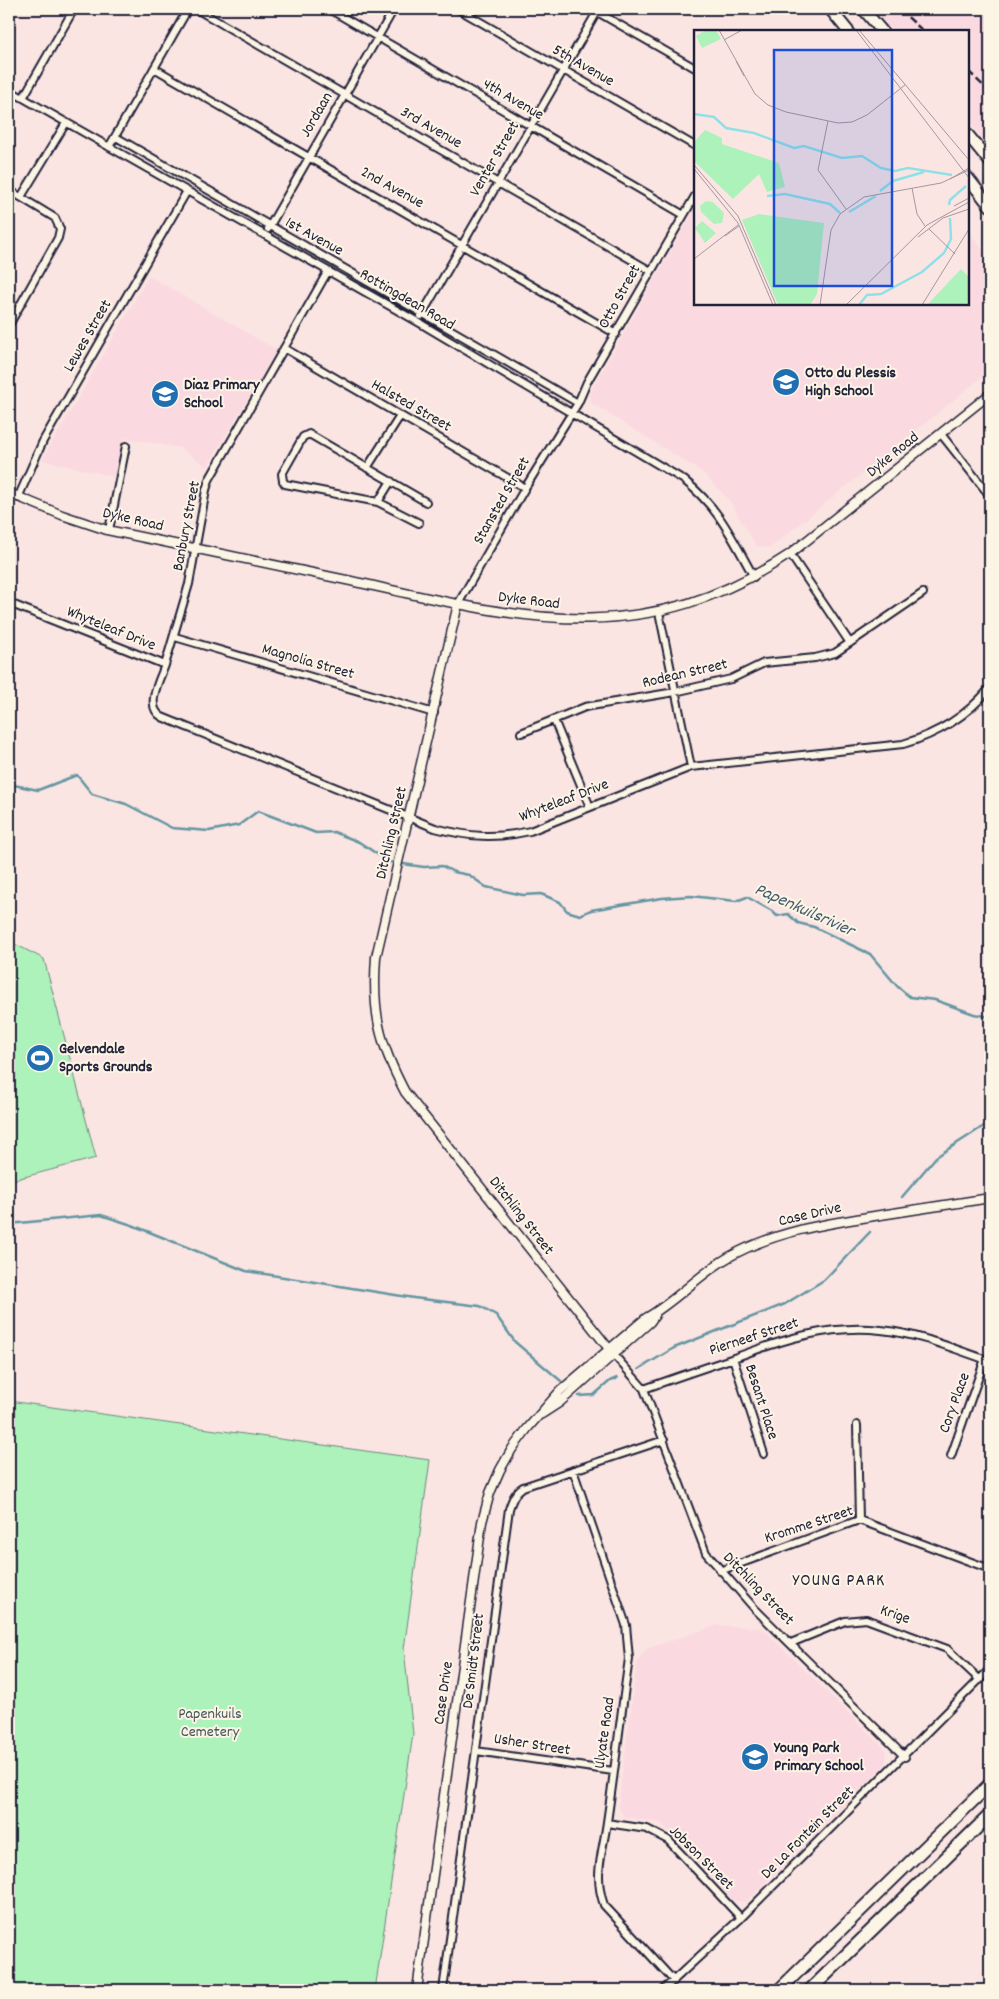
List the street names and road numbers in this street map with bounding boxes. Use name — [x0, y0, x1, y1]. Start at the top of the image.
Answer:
street label: 5th Avenue — [548, 39, 618, 93]
street label: 4th Avenue — [478, 73, 548, 127]
street label: Jordaan — [295, 88, 339, 142]
street label: 3rd Avenue — [396, 101, 466, 155]
street label: Venter Street — [464, 117, 526, 201]
street label: 2nd Avenue — [356, 161, 428, 215]
street label: 1st Avenue — [281, 212, 347, 262]
street label: Otto Street — [593, 260, 647, 333]
street label: Rottingdean Road — [355, 263, 459, 337]
street label: Lewes Street — [58, 295, 118, 376]
street label: Halsted Street — [367, 374, 455, 438]
street label: Dyke Road — [862, 427, 924, 483]
street label: Stansted Street — [468, 453, 536, 549]
street label: Banbury Street — [167, 479, 207, 573]
street label: Dyke Road — [100, 502, 166, 538]
street label: Dyke Road — [497, 586, 561, 616]
street label: Whyteleaf Drive — [63, 601, 159, 657]
street label: Magnolia Street — [259, 638, 357, 686]
street label: Rodean Street — [640, 653, 730, 695]
street label: Whyteleaf Drive — [516, 773, 612, 829]
street label: Ditchling Street — [370, 784, 414, 882]
street label: Ditchling Street — [483, 1172, 559, 1260]
street label: Case Drive — [776, 1197, 844, 1233]
street label: Pierneef Street — [706, 1312, 802, 1362]
street label: Besant Place — [738, 1361, 784, 1443]
street label: Cory Place — [933, 1369, 977, 1437]
street label: Kromme Street — [762, 1500, 856, 1550]
street label: Ditchling Street — [717, 1547, 799, 1631]
street label: Krige — [877, 1599, 913, 1631]
street label: De Smidt Street — [457, 1612, 491, 1710]
street label: Case Drive — [428, 1660, 460, 1726]
street label: Ulyate Road — [589, 1696, 621, 1770]
street label: Usher Street — [492, 1728, 572, 1762]
street label: De La Fontein Street — [756, 1781, 860, 1885]
street label: Jobson Street — [663, 1820, 739, 1896]

